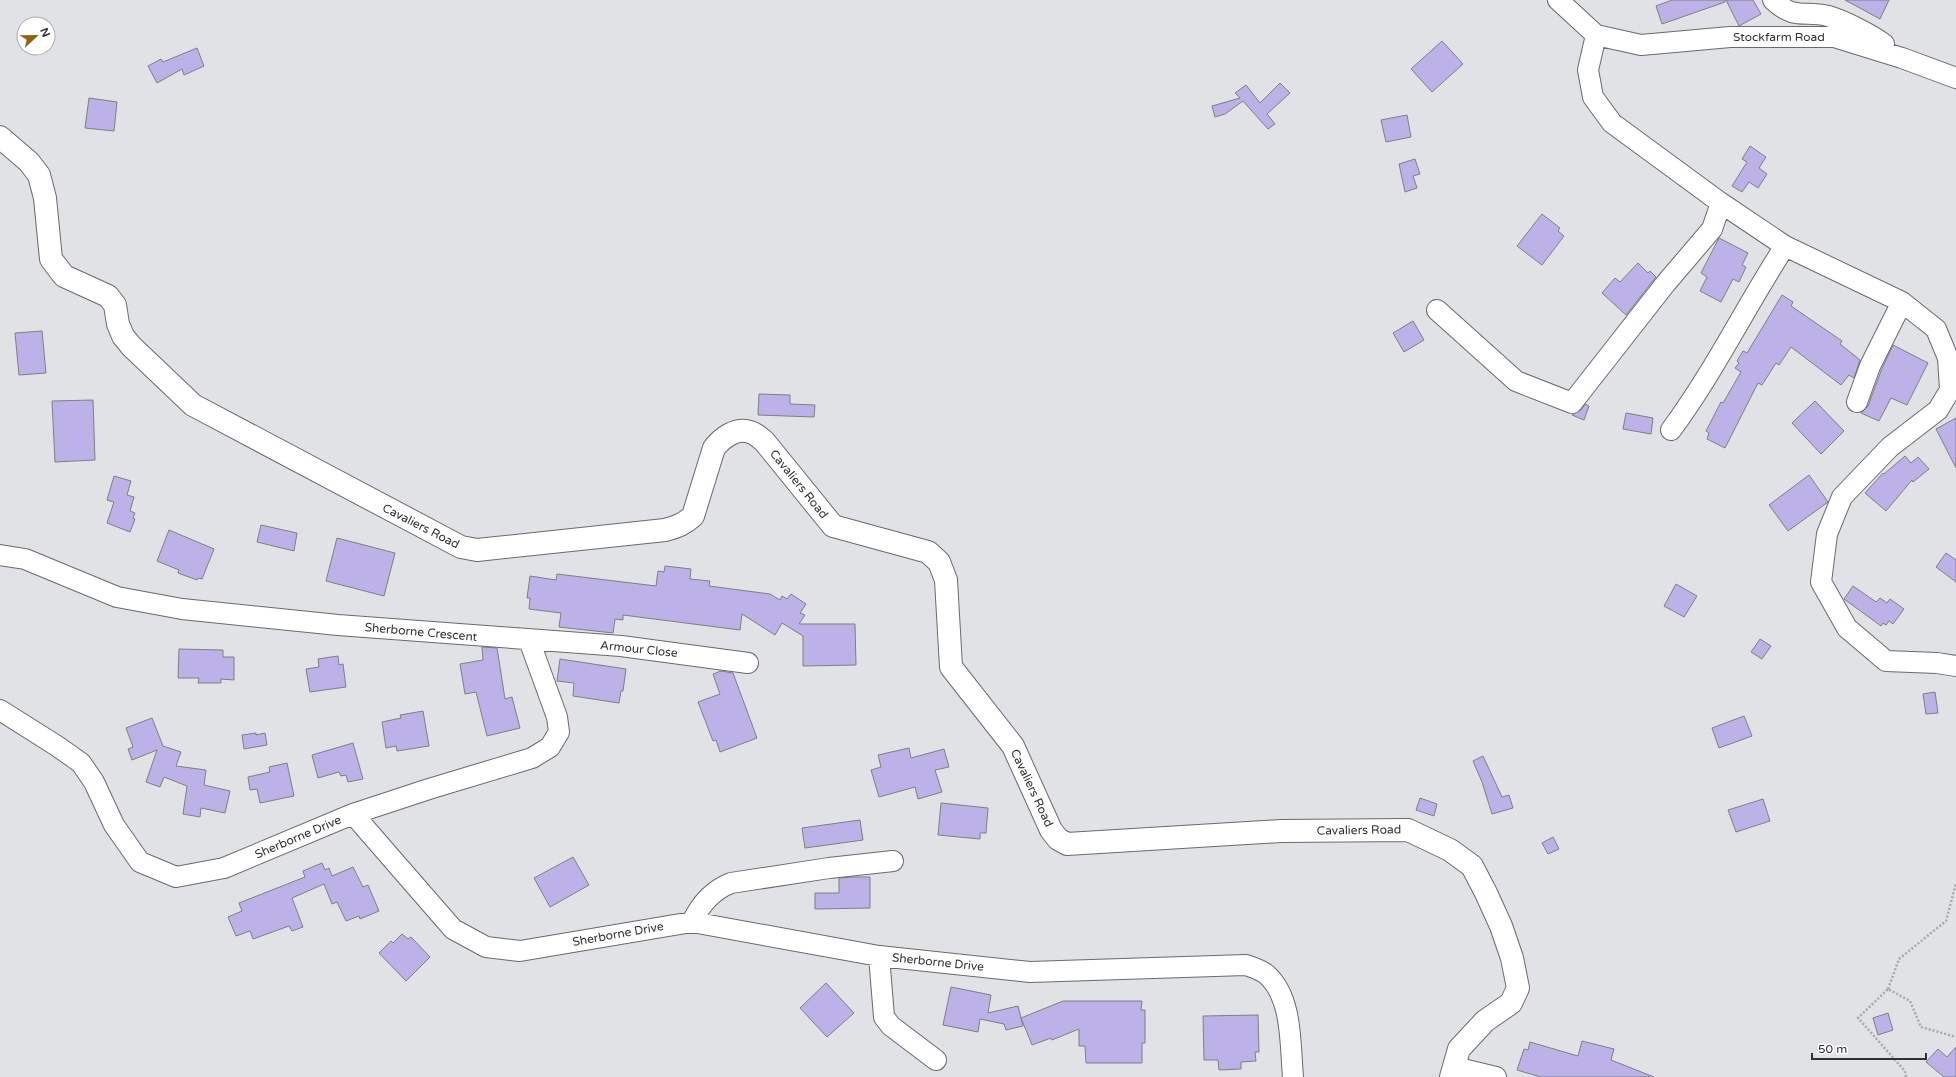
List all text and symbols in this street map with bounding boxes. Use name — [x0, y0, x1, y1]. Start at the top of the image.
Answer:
north arrow — [16, 16, 56, 56]
text: N — [37, 26, 52, 39]
street label: Stockfarm Road — [1733, 30, 1825, 44]
street label: Cavaliers Road — [767, 447, 831, 521]
street label: Cavaliers Road — [380, 501, 462, 551]
street label: Sherborne Crescent — [364, 620, 478, 644]
street label: Armour Close — [599, 638, 679, 660]
street label: Cavaliers Road — [1008, 747, 1056, 829]
street label: Sherborne Drive — [253, 812, 343, 861]
street label: Cavaliers Road — [1317, 822, 1401, 838]
street label: Sherborne Drive — [571, 919, 665, 949]
street label: Sherborne Drive — [891, 950, 985, 974]
scale bar — [1812, 1035, 1926, 1061]
text: 50 m — [1818, 1042, 1847, 1056]

